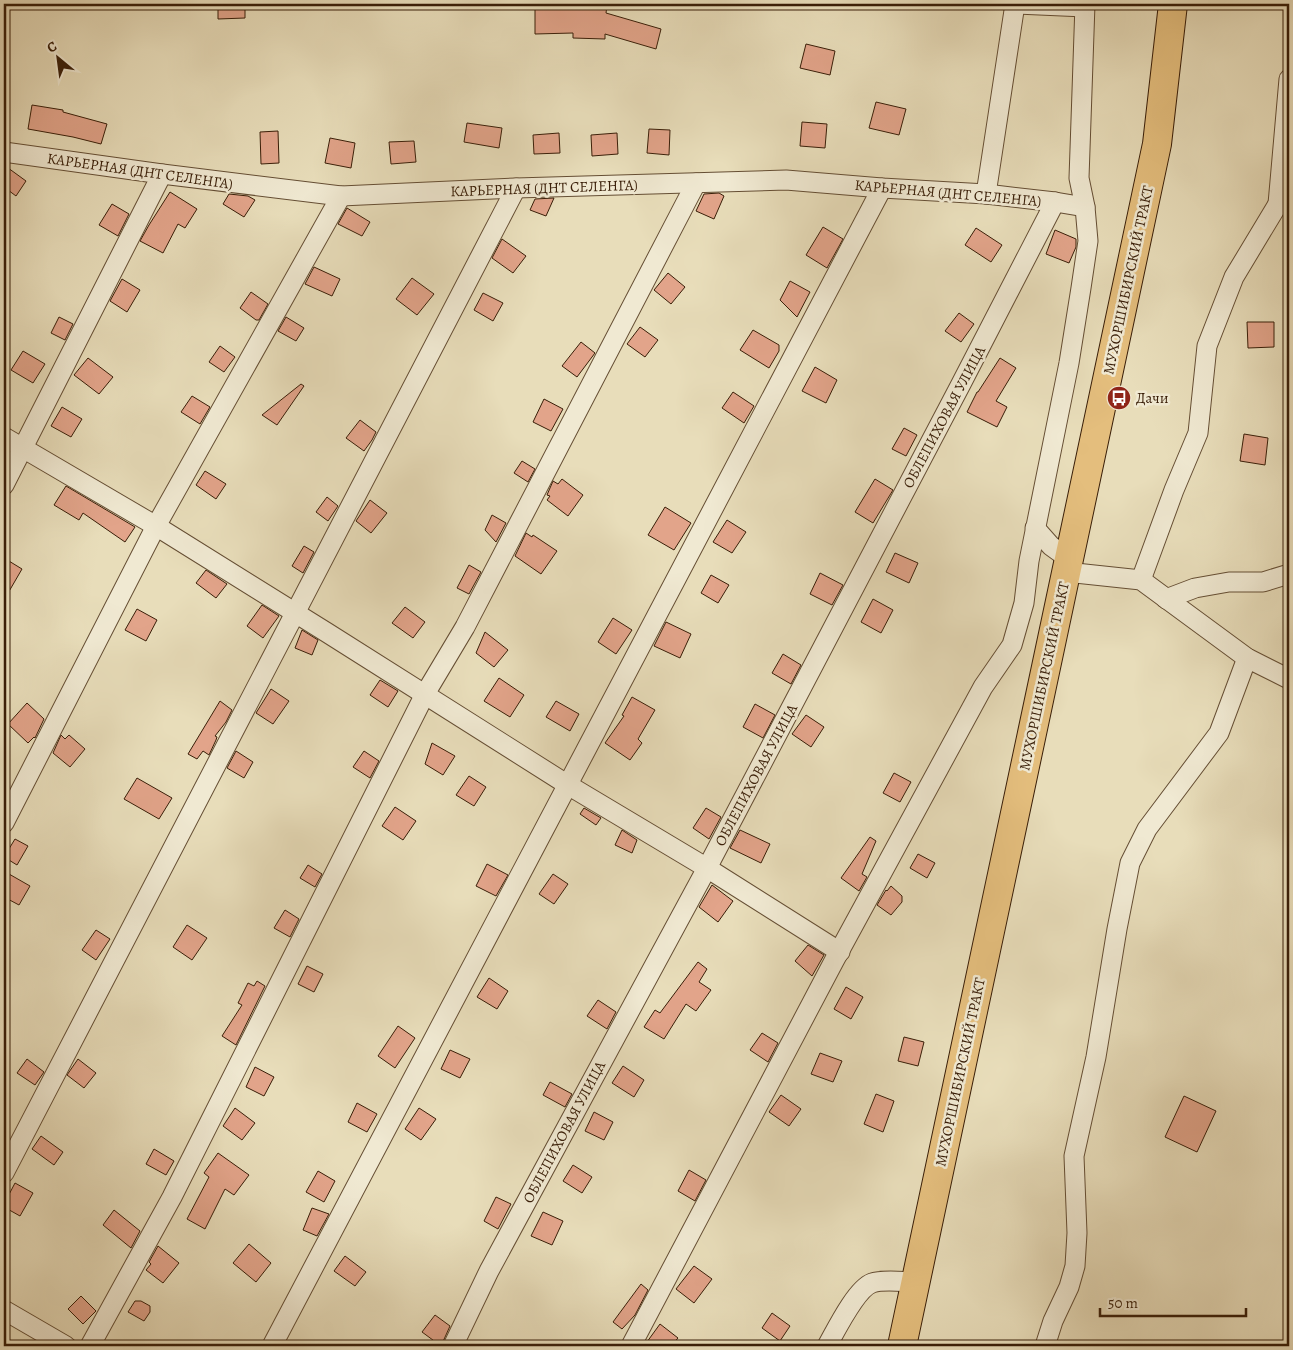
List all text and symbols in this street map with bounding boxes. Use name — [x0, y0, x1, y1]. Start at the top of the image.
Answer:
north arrow — [32, 32, 82, 82]
text: С — [44, 36, 61, 57]
street label: КАРЬЕРНАЯ (ДНТ СЕЛЕНГА) — [46, 148, 234, 194]
street label: КАРЬЕРНАЯ (ДНТ СЕЛЕНГА) — [450, 175, 638, 201]
street label: КАРЬЕРНАЯ (ДНТ СЕЛЕНГА) — [854, 175, 1042, 211]
street label: МУХОРШИБИРСКИЙ ТРАКТ — [1098, 183, 1158, 376]
street label: ОБЛЕПИХОВАЯ УЛИЦА — [898, 342, 990, 492]
bus stop icon: Дачи — [1106, 385, 1132, 411]
place label: Дачи — [1136, 388, 1169, 408]
street label: МУХОРШИБИРСКИЙ ТРАКТ — [1014, 579, 1074, 772]
street label: ОБЛЕПИХОВАЯ УЛИЦА — [710, 700, 802, 850]
street label: МУХОРШИБИРСКИЙ ТРАКТ — [930, 975, 990, 1168]
street label: ОБЛЕПИХОВАЯ УЛИЦА — [518, 1057, 610, 1207]
scale bar — [1100, 1285, 1247, 1317]
text: 50 m — [1108, 1293, 1138, 1313]

